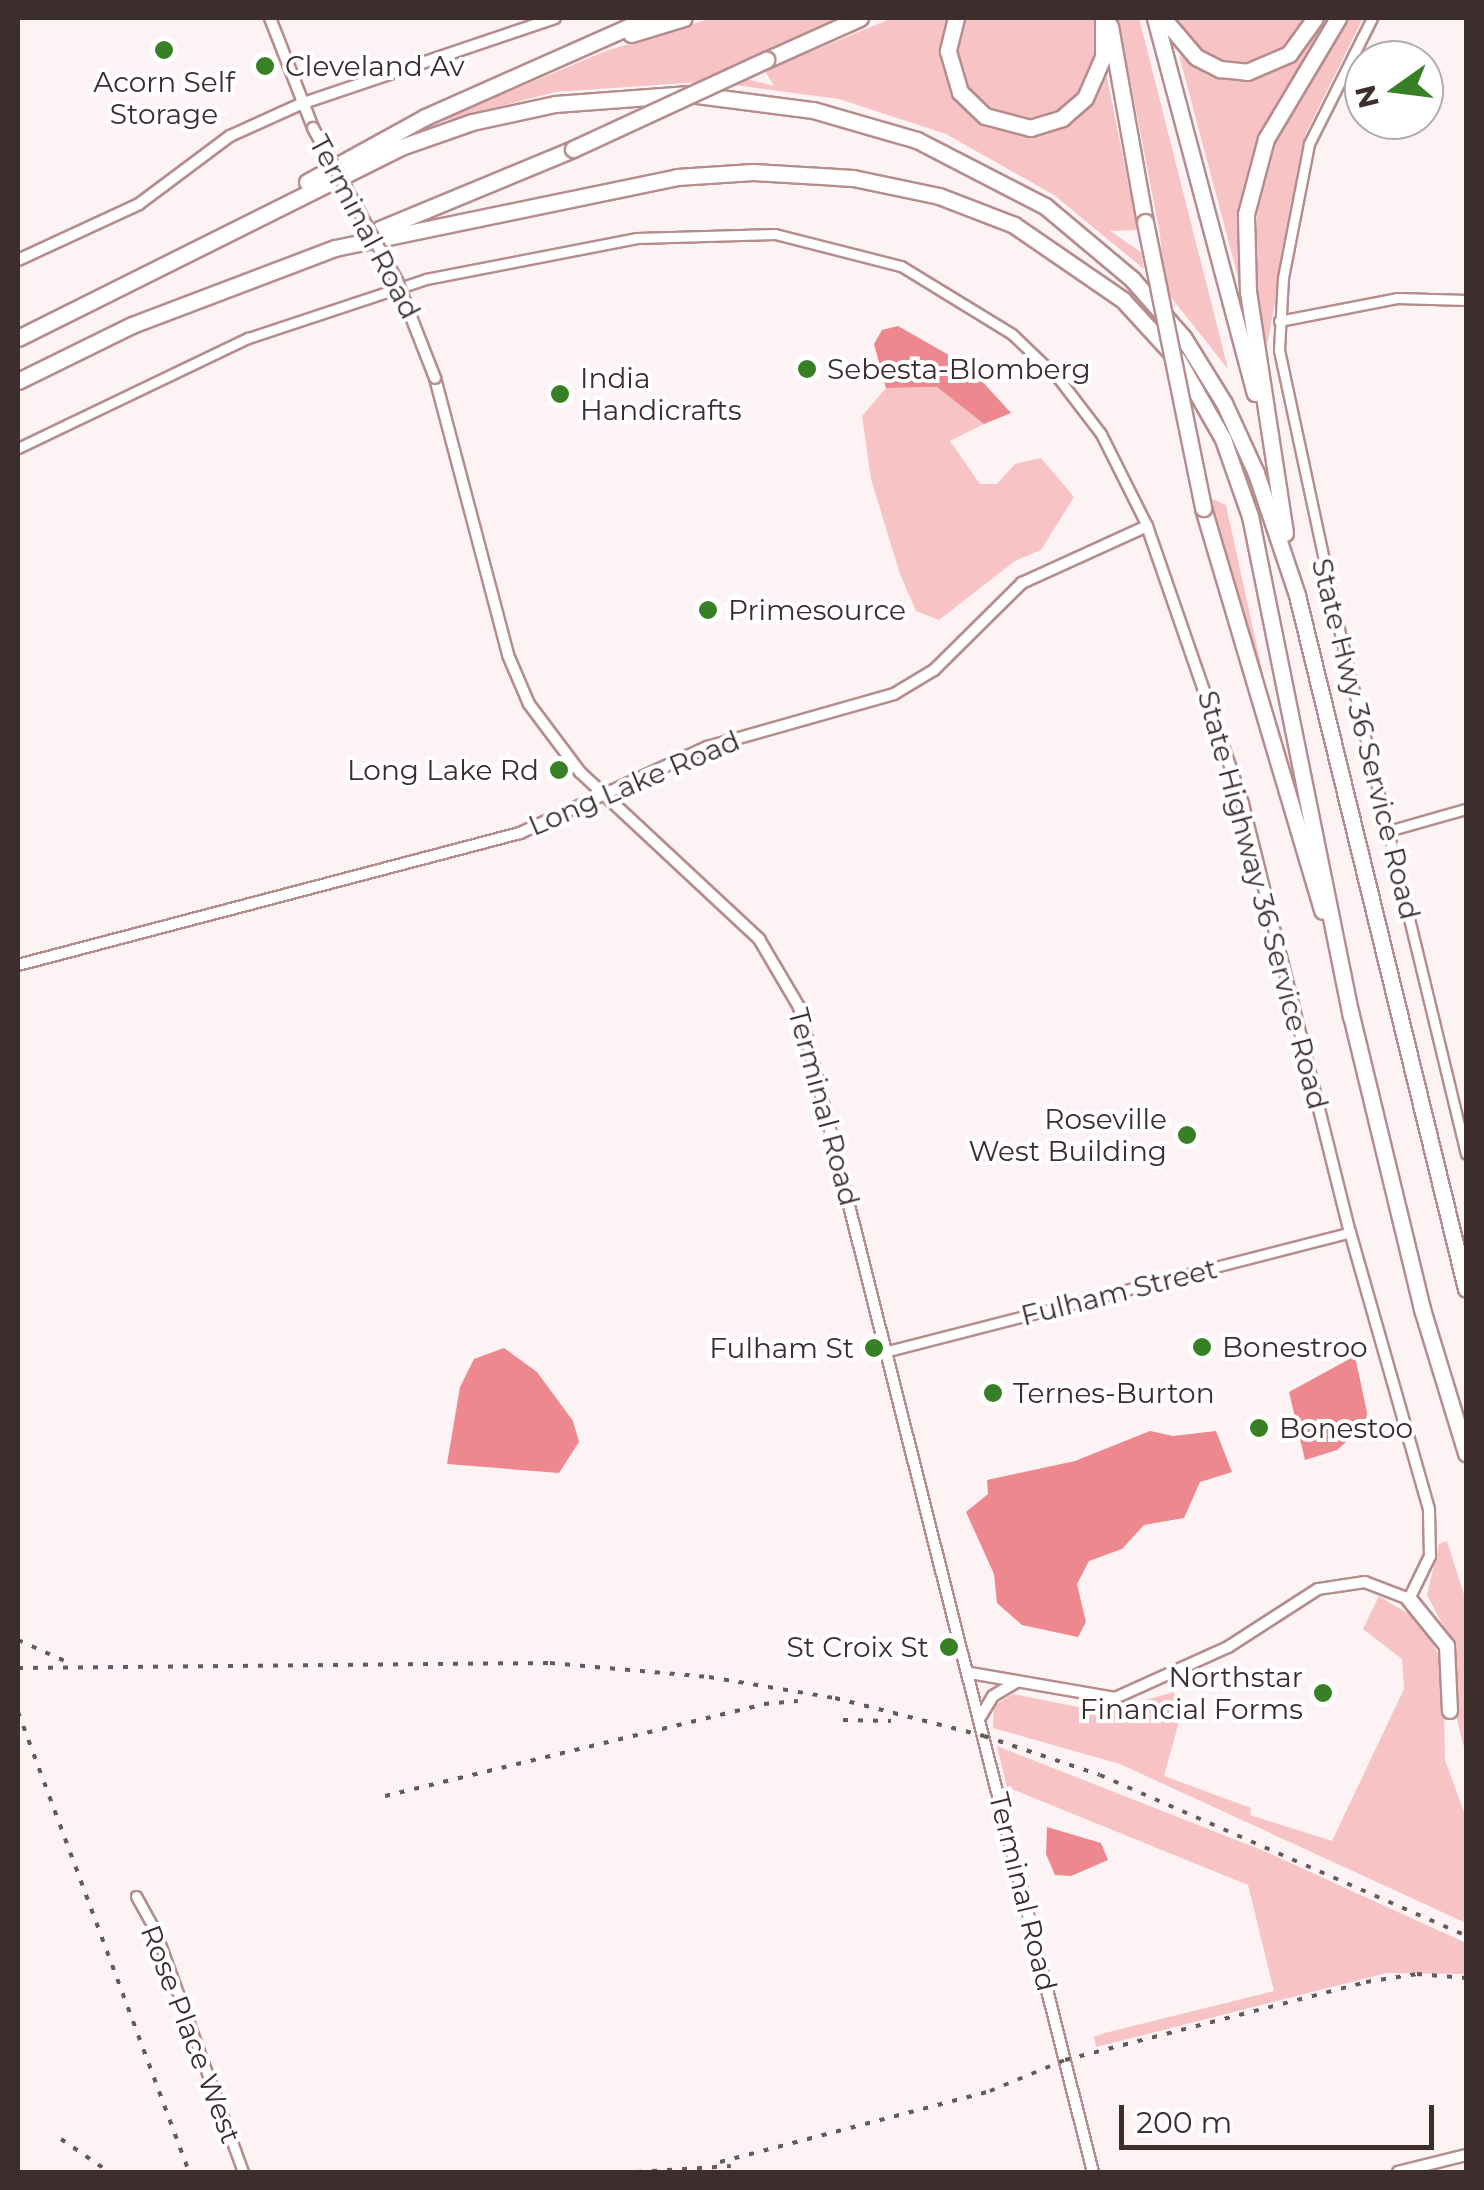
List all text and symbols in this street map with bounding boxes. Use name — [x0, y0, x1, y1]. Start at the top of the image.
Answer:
marker: Acorn Self Storage — [153, 39, 175, 61]
north arrow — [1344, 40, 1444, 140]
place label: Cleveland Av — [285, 49, 465, 83]
marker: Cleveland Av — [254, 55, 276, 77]
place label: Acorn Self Storage — [93, 65, 235, 131]
text: N — [1348, 82, 1386, 112]
street label: Terminal Road — [302, 129, 428, 325]
place label: Sebesta-Blomberg — [827, 352, 1091, 386]
marker: Sebesta-Blomberg — [796, 358, 818, 380]
place label: India Handicrafts — [580, 361, 742, 427]
marker: India Handicrafts — [549, 383, 571, 405]
street label: State Hwy 36 Service Road — [1305, 555, 1427, 923]
place label: Primesource — [728, 593, 906, 627]
marker: Primesource — [697, 599, 719, 621]
street label: State Highway 36 Service Road — [1191, 687, 1335, 1113]
street label: Long Lake Road — [523, 723, 745, 843]
place label: Long Lake Rd — [347, 753, 539, 787]
marker: Long Lake Rd — [548, 759, 570, 781]
street label: Terminal Road — [781, 1005, 867, 1209]
place label: Roseville West Building — [969, 1102, 1167, 1168]
marker: Roseville West Building — [1176, 1124, 1198, 1146]
street label: Fulham Street — [1018, 1251, 1220, 1333]
place label: Bonestroo — [1222, 1330, 1368, 1364]
place label: Fulham St — [709, 1331, 854, 1365]
marker: Bonestroo — [1191, 1336, 1213, 1358]
marker: Fulham St — [863, 1337, 885, 1359]
place label: Ternes-Burton — [1013, 1376, 1215, 1410]
marker: Ternes-Burton — [982, 1382, 1004, 1404]
place label: Bonestoo — [1279, 1411, 1413, 1445]
marker: Bonestoo — [1248, 1417, 1270, 1439]
place label: St Croix St — [786, 1630, 929, 1664]
marker: St Croix St — [938, 1636, 960, 1658]
place label: Northstar Financial Forms — [1080, 1660, 1303, 1726]
marker: Northstar Financial Forms — [1312, 1682, 1334, 1704]
street label: Terminal Road — [982, 1789, 1064, 1995]
street label: Rose Place West — [134, 1920, 248, 2148]
scale bar — [1124, 2085, 1439, 2147]
text: 200 m — [1136, 2104, 1232, 2141]

